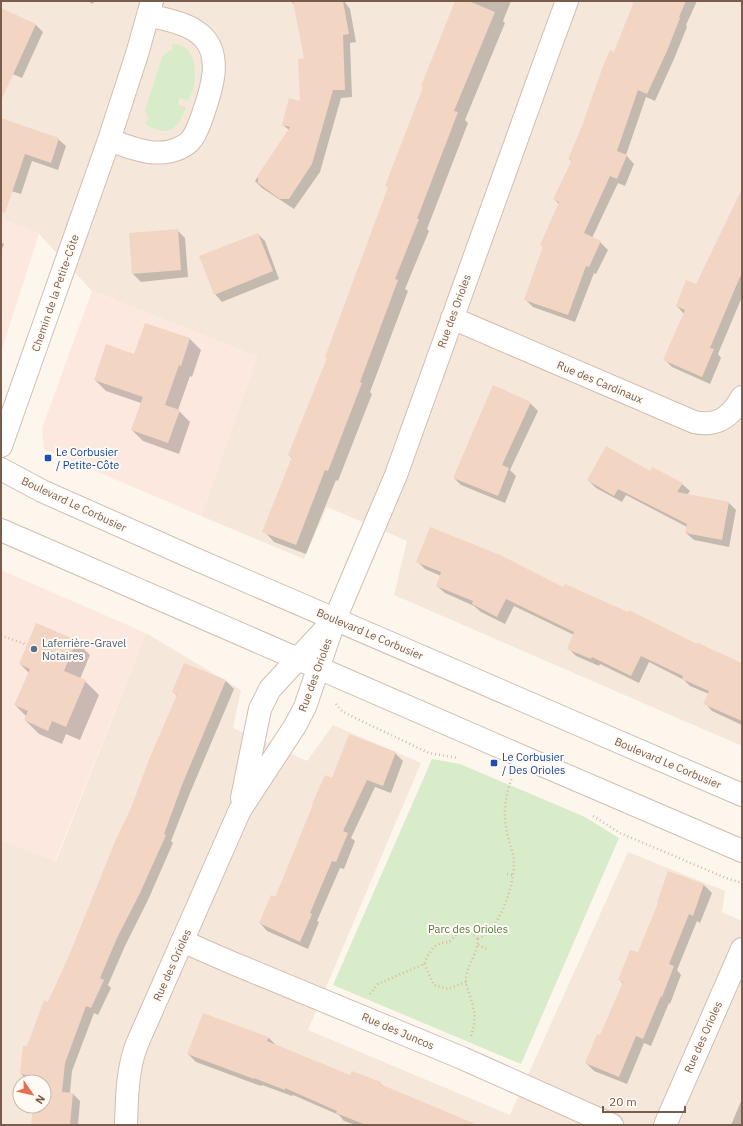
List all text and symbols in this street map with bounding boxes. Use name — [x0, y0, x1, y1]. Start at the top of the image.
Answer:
street label: Chemin de la Petite-Côte — [28, 232, 82, 354]
street label: Rue des Orioles — [434, 272, 474, 350]
street label: Rue des Cardinaux — [555, 358, 645, 407]
place label: Le Corbusier / Petite-Côte — [56, 445, 119, 472]
marker: Le Corbusier / Petite-Côte — [43, 453, 53, 463]
street label: Boulevard Le Corbusier — [19, 473, 129, 535]
street label: Boulevard Le Corbusier — [315, 605, 425, 663]
place label: Laferrière-Gravel Notaires — [42, 636, 126, 663]
street label: Rue des Orioles — [295, 636, 335, 714]
marker: Laferrière-Gravel Notaires — [29, 644, 39, 654]
street label: Boulevard Le Corbusier — [613, 734, 723, 792]
place label: Le Corbusier / Des Orioles — [502, 750, 565, 777]
marker: Le Corbusier / Des Orioles — [489, 758, 499, 768]
park label: Parc des Orioles — [428, 922, 508, 936]
street label: Rue des Orioles — [150, 927, 194, 1003]
street label: Rue des Orioles — [681, 999, 725, 1075]
street label: Rue des Juncos — [360, 1009, 436, 1053]
north arrow — [12, 1074, 52, 1114]
scale bar — [603, 1088, 685, 1114]
text: N — [32, 1092, 48, 1107]
text: 20 m — [609, 1094, 637, 1109]

